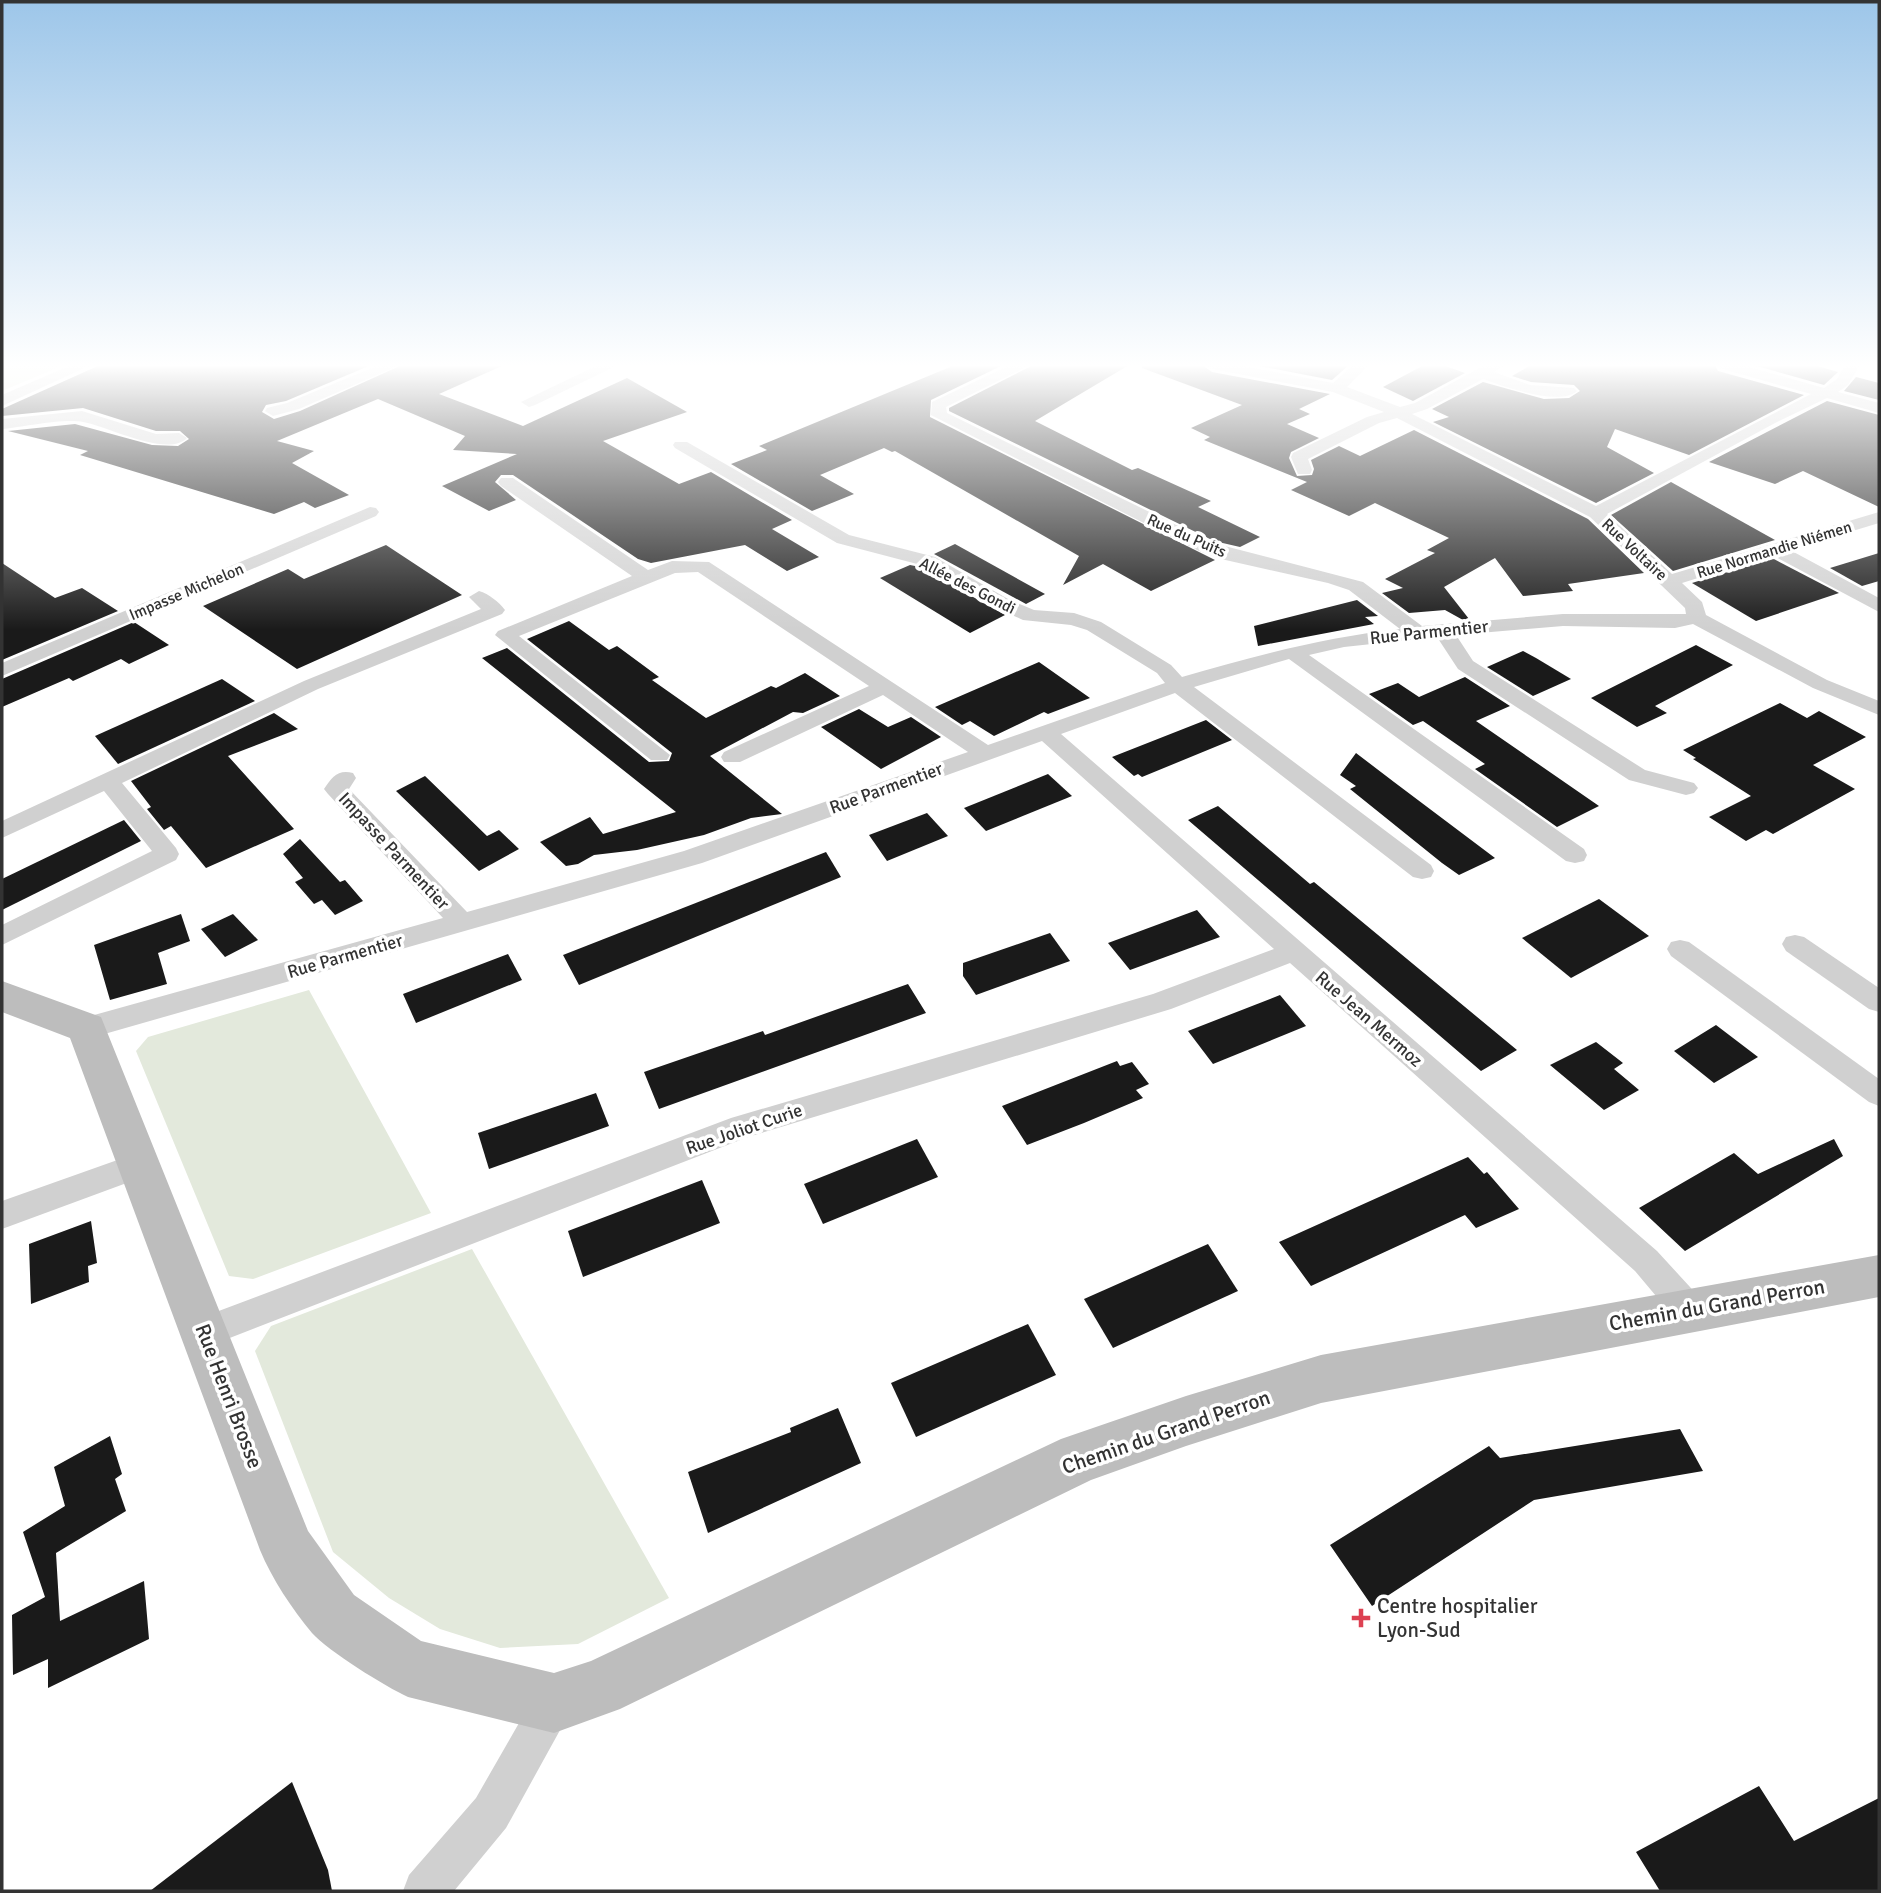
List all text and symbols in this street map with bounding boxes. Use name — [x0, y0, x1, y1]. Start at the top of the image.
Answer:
street label: Rue du Puits — [1144, 510, 1229, 562]
street label: Rue Voltaire — [1597, 514, 1671, 585]
street label: Rue Normandie Niémen — [1694, 517, 1854, 583]
street label: Allée des Gondi — [916, 553, 1019, 619]
street label: Impasse Michelon — [126, 559, 247, 625]
street label: Rue Parmentier — [1369, 615, 1490, 649]
street label: Rue Parmentier — [826, 757, 946, 819]
street label: Impasse Parmentier — [334, 788, 454, 915]
street label: Rue Parmentier — [285, 929, 406, 983]
street label: Rue Jean Mermoz — [1311, 966, 1427, 1072]
street label: Rue Joliot Curie — [683, 1099, 805, 1159]
street label: Chemin du Grand Perron — [1607, 1273, 1827, 1337]
street label: Rue Henri Brosse — [189, 1320, 269, 1472]
street label: Chemin du Grand Perron — [1058, 1384, 1274, 1480]
place label: Centre hospitalier Lyon-Sud — [1377, 1593, 1538, 1643]
marker: Centre hospitalier Lyon-Sud — [1351, 1608, 1371, 1628]

